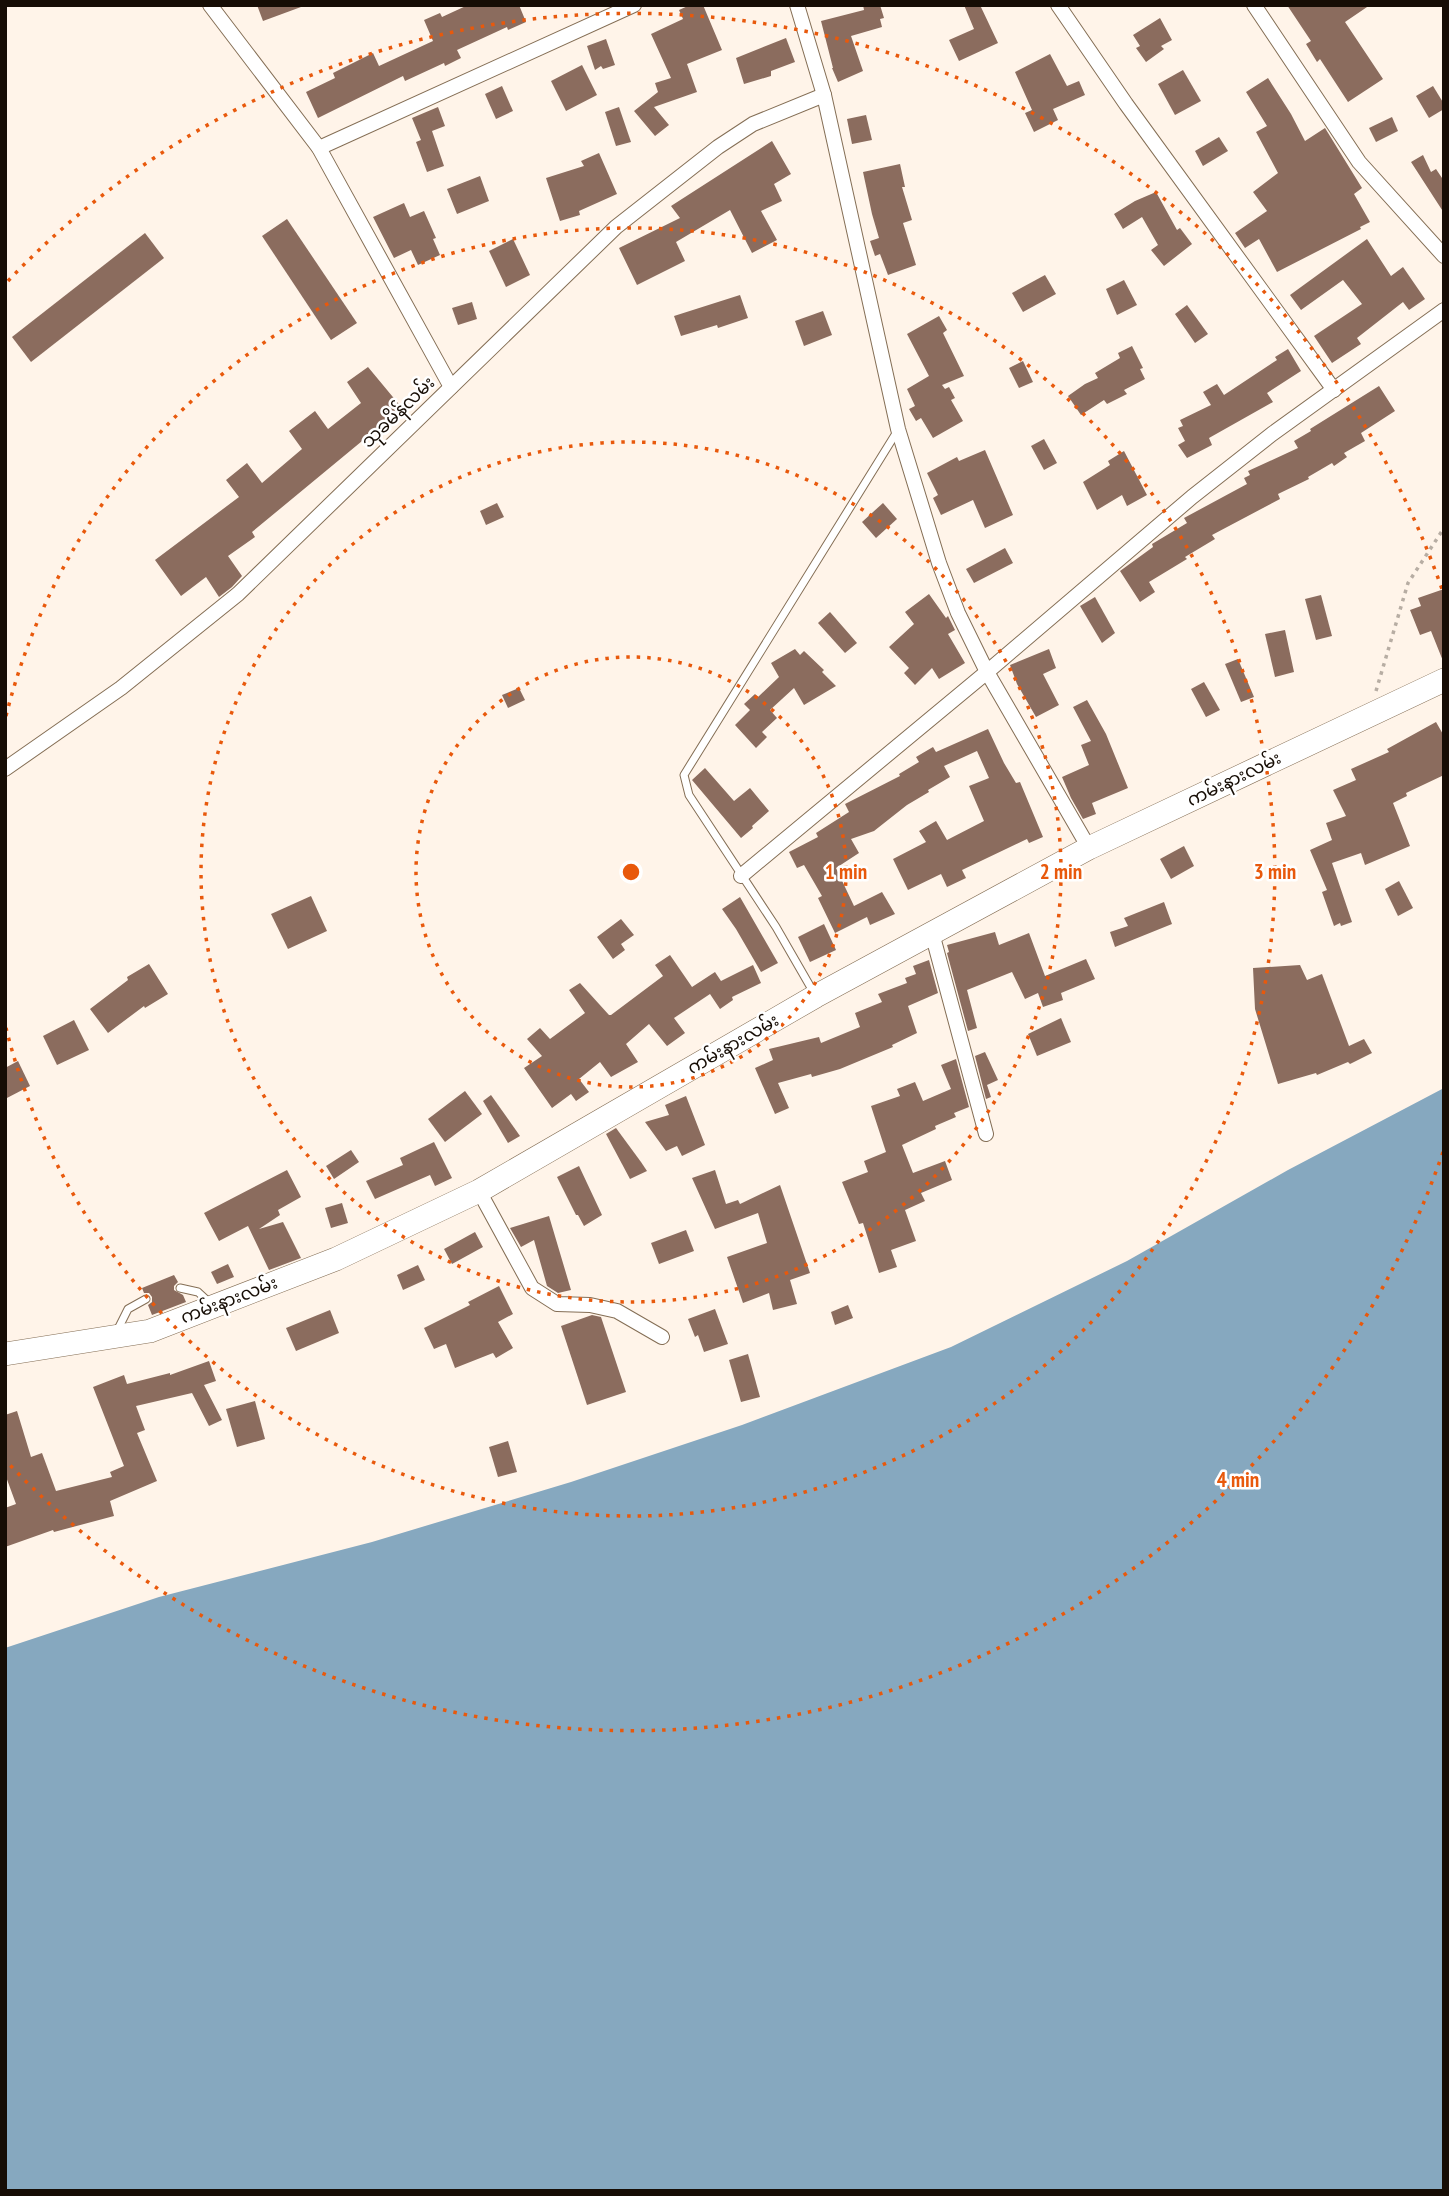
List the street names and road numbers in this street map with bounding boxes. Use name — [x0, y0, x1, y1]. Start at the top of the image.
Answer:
street label: သုခမိန်လမ်း — [355, 369, 442, 455]
street label: ကမ်းနားလမ်း — [1182, 745, 1286, 815]
street label: ကမ်းနားလမ်း — [682, 1007, 785, 1082]
street label: ကမ်းနားလမ်း — [177, 1270, 282, 1332]

